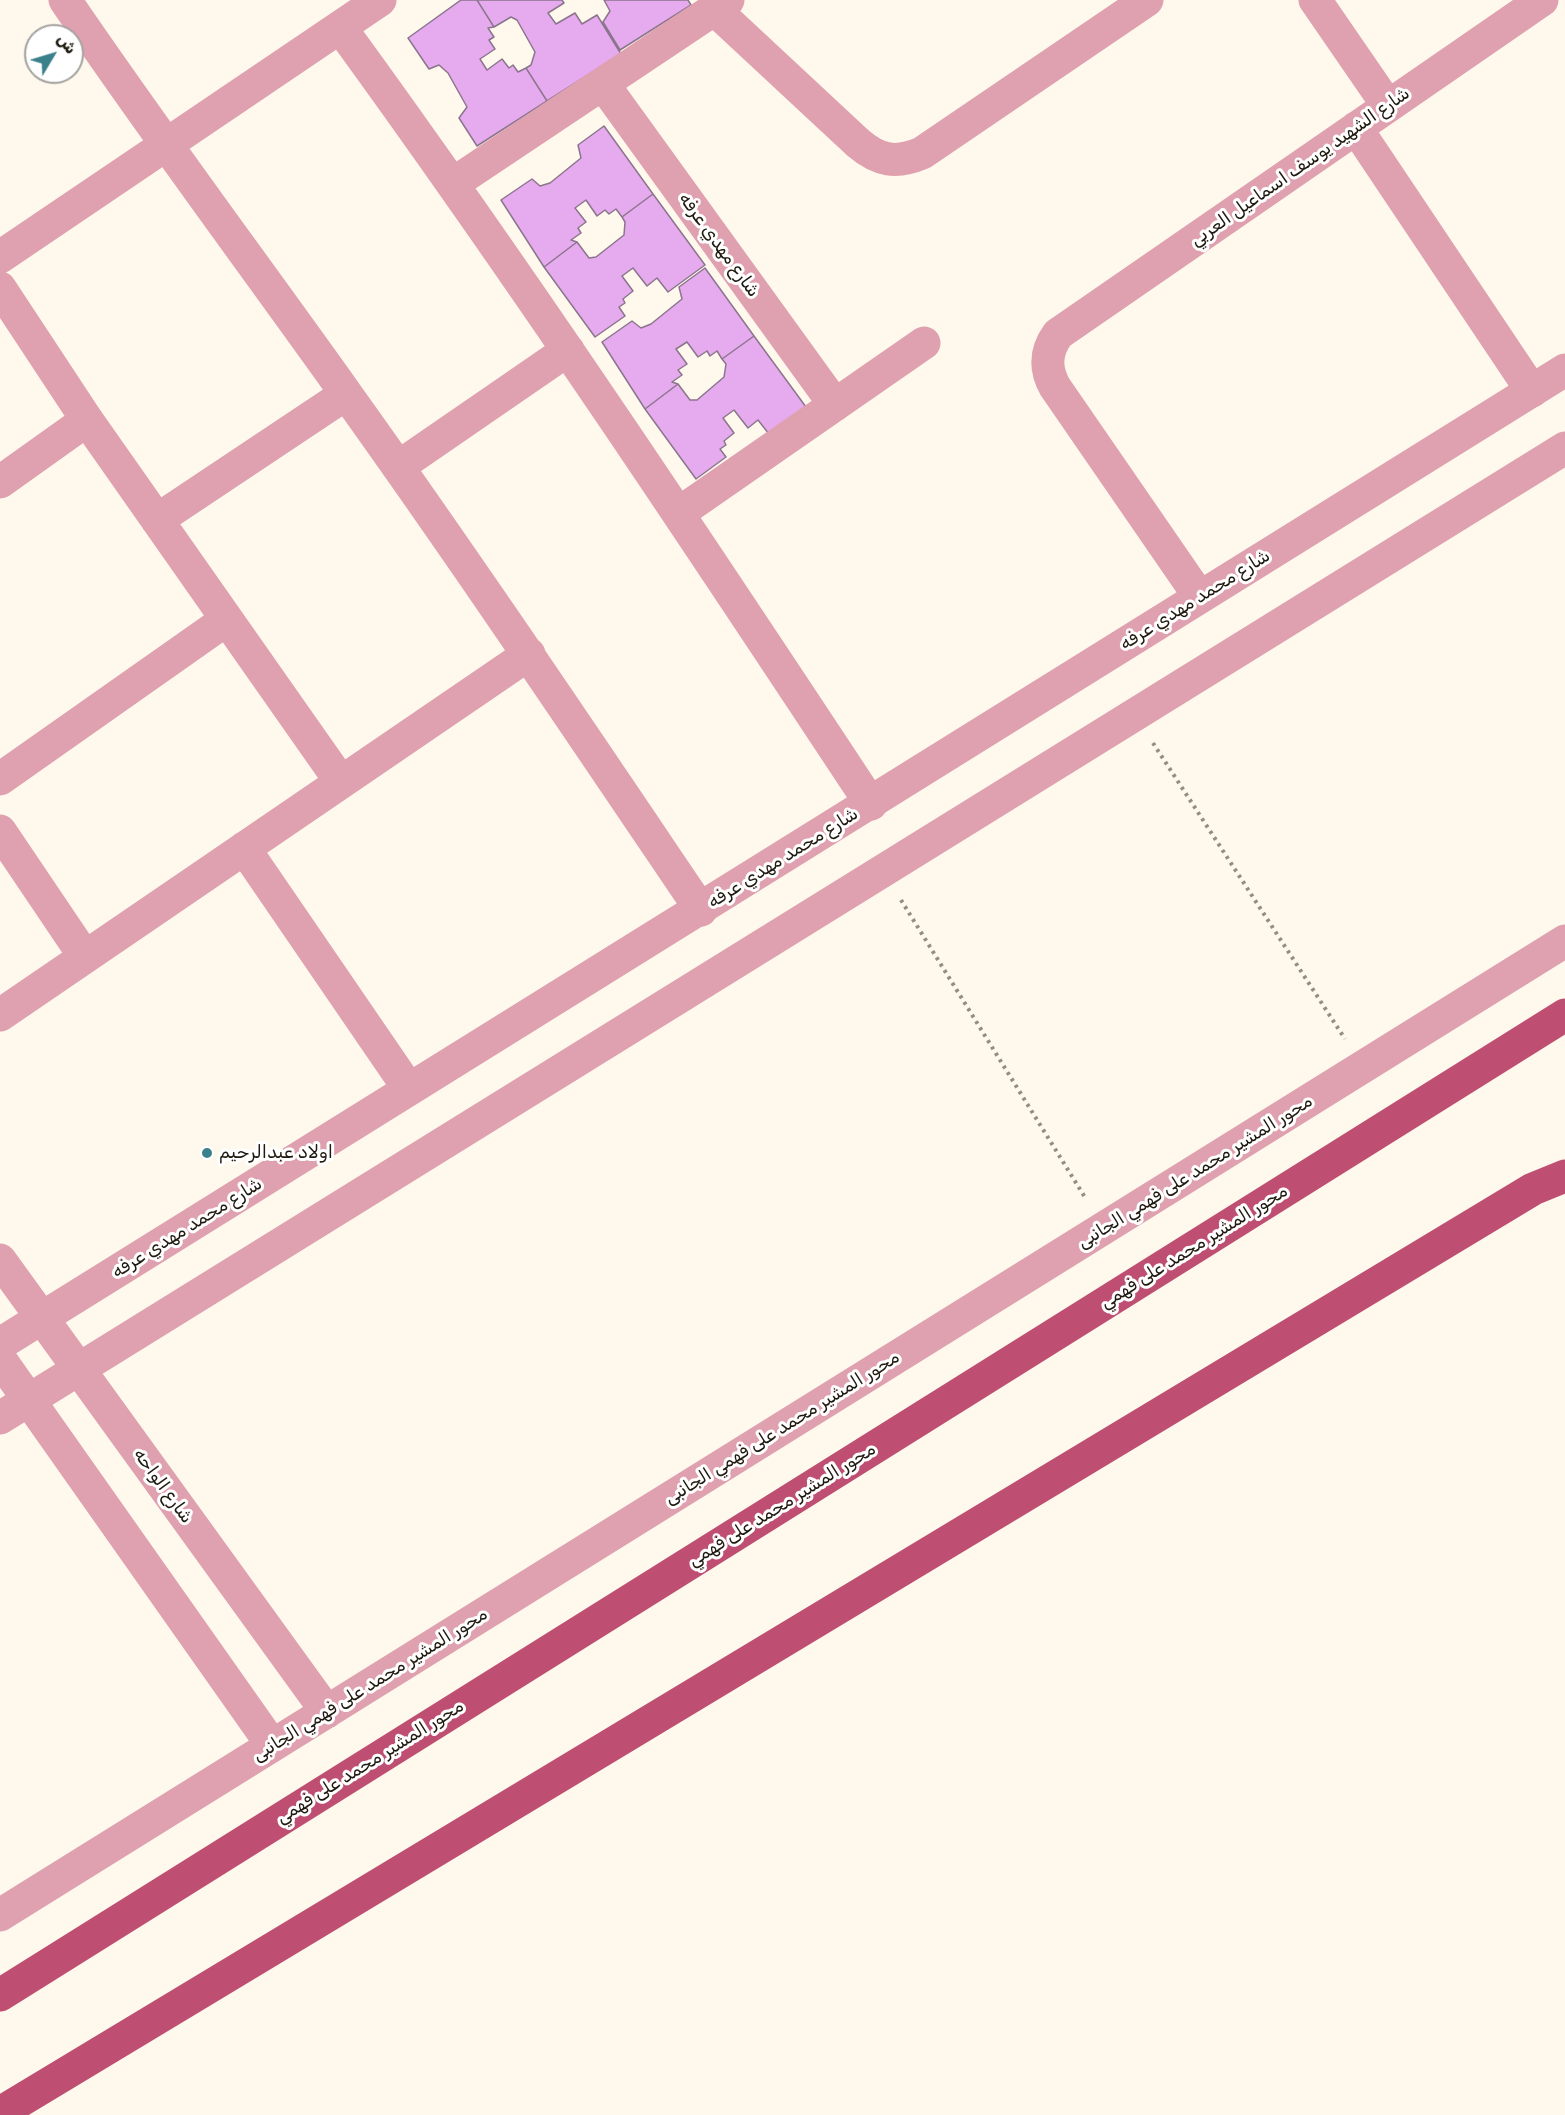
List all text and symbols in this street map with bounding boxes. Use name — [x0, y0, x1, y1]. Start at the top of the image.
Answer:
north arrow — [24, 24, 84, 84]
text: ش — [53, 30, 81, 58]
street label: شارع الشهيد يوسف اسماعيل العربي — [1186, 83, 1414, 251]
street label: شارع مهدي عرفه — [674, 189, 764, 301]
street label: شارع محمد مهدي عرفه — [1116, 545, 1274, 655]
street label: شارع محمد مهدي عرفه — [704, 803, 862, 913]
street label: محور المشير محمد على فهمي الجانبى — [1073, 1090, 1317, 1254]
place label: اولاد عبدالرحيم — [219, 1142, 333, 1164]
marker: اولاد عبدالرحيم — [200, 1146, 214, 1160]
street label: شارع محمد مهدي عرفه — [108, 1173, 266, 1283]
street label: محور المشير محمد على فهمي — [1096, 1180, 1292, 1314]
street label: محور المشير محمد على فهمي الجانبى — [660, 1346, 904, 1510]
street label: محور المشير محمد على فهمي — [684, 1438, 880, 1572]
street label: شارع الواحه — [129, 1444, 197, 1528]
street label: محور المشير محمد على فهمي الجانبى — [248, 1603, 492, 1767]
street label: محور المشير محمد على فهمي — [272, 1695, 468, 1829]

